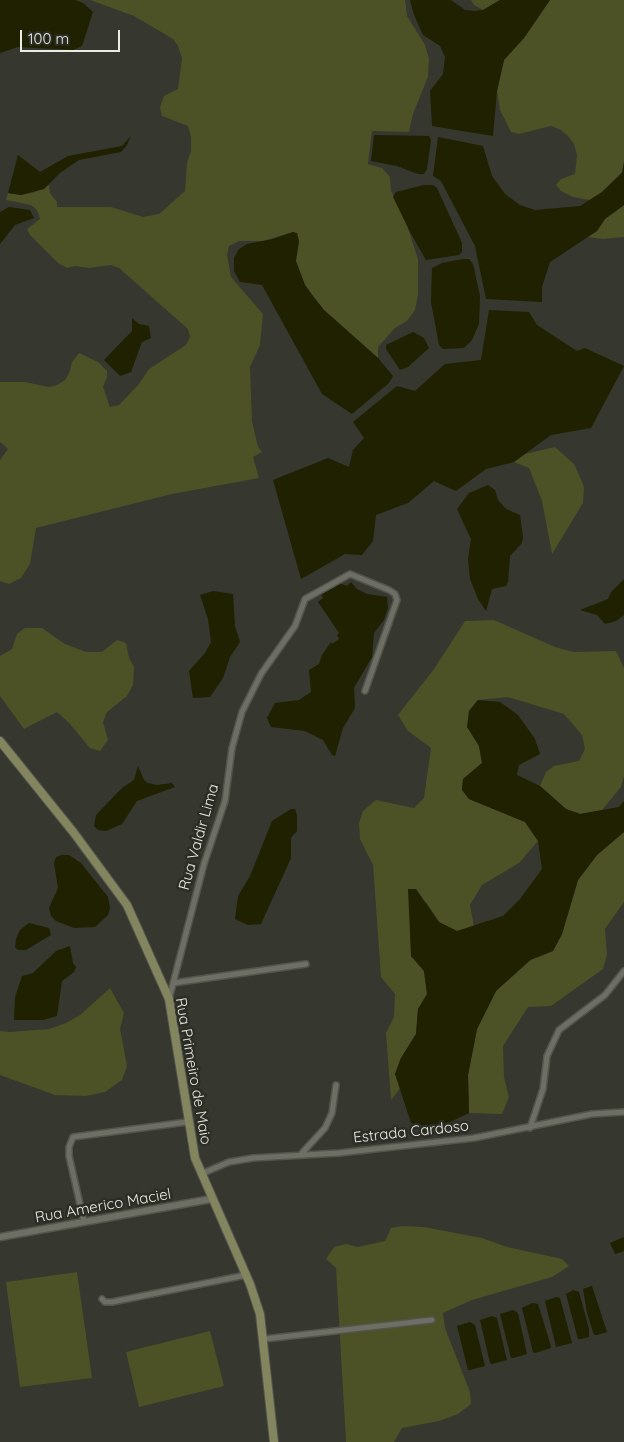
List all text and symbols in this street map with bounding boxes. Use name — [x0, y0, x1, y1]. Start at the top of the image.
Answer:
scale bar — [22, 20, 122, 52]
text: 100 m — [28, 29, 69, 48]
street label: Rua Valdir Lima — [175, 782, 223, 892]
street label: Rua Primeiro de Maio — [171, 996, 215, 1146]
street label: Estrada Cardoso — [352, 1117, 470, 1147]
street label: Rua Americo Maciel — [34, 1185, 172, 1227]

